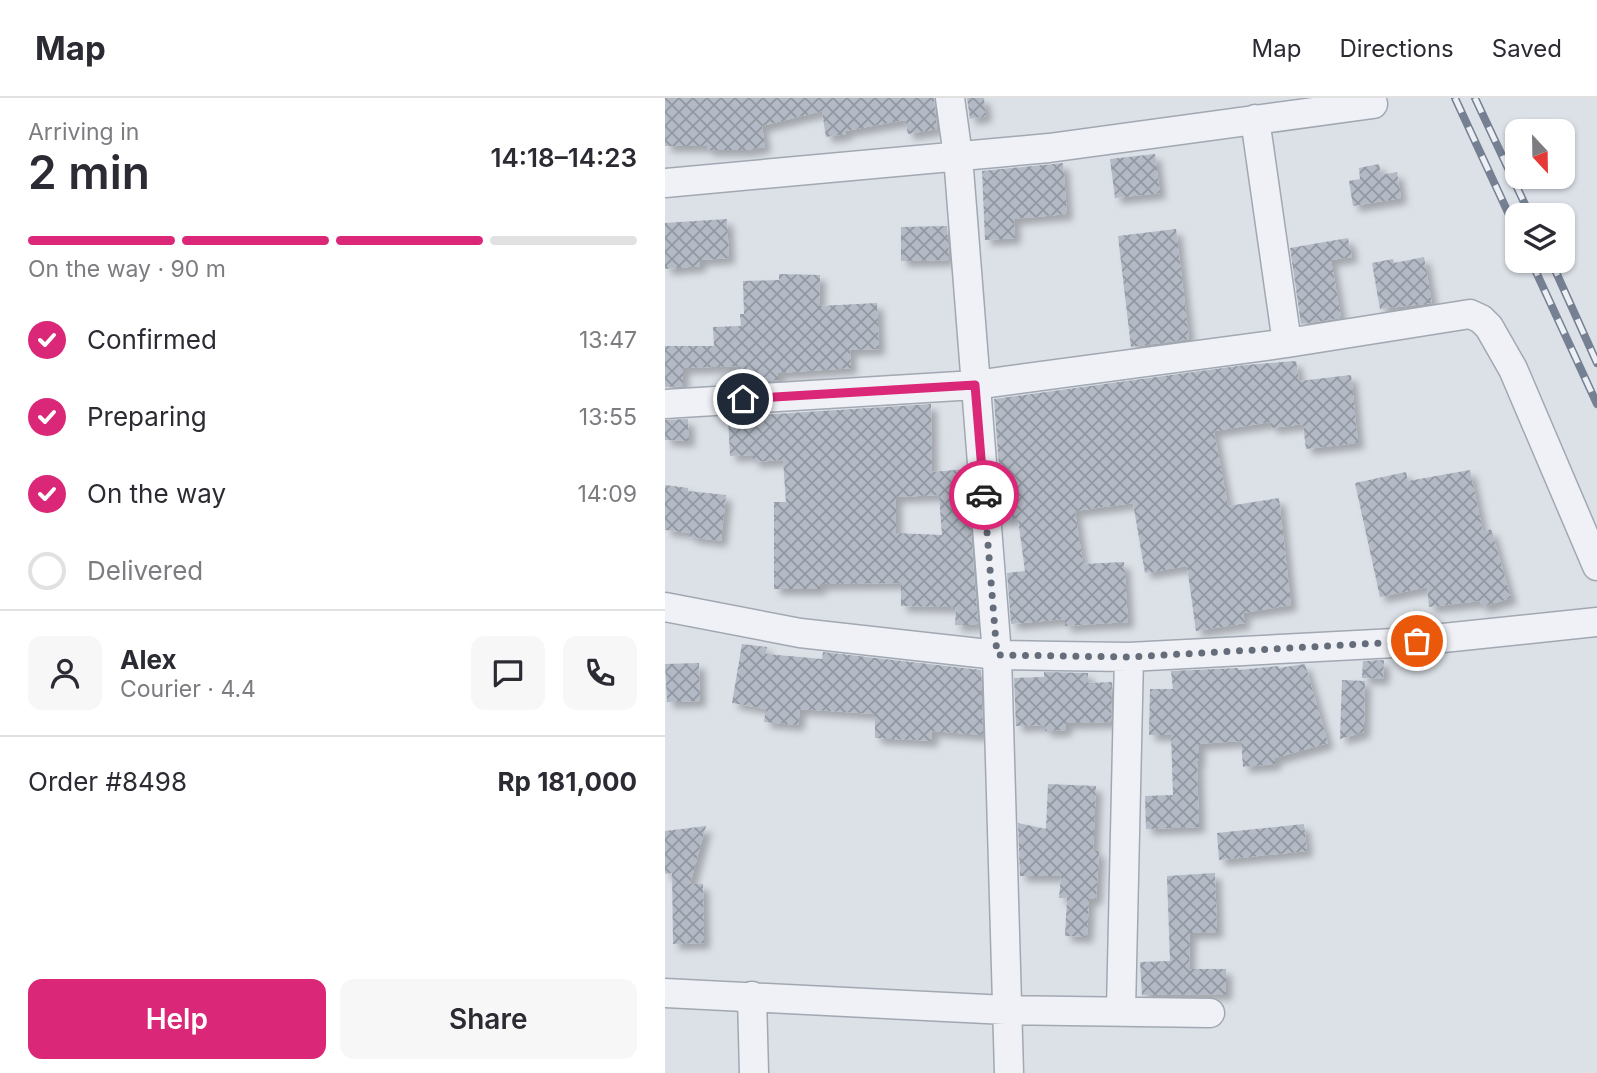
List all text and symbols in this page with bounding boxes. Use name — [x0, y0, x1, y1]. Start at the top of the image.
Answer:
text: Map — [35, 28, 106, 68]
text: Map — [1252, 34, 1301, 63]
text: Directions — [1339, 34, 1454, 63]
text: Saved — [1492, 34, 1562, 63]
text: Arriving in — [28, 118, 139, 146]
north arrow — [1505, 119, 1575, 189]
map controls — [1505, 119, 1575, 273]
text: 14:18–14:23 — [490, 142, 637, 173]
text: 2 min — [28, 144, 150, 200]
button: layers — [1505, 203, 1575, 273]
text: On the way · 90 m — [28, 255, 226, 283]
icon: check — [28, 321, 66, 359]
text: Confirmed — [87, 324, 217, 355]
text: 13:47 — [579, 326, 637, 354]
pin — [713, 369, 773, 429]
icon: home — [724, 380, 762, 418]
icon: check — [28, 398, 66, 436]
text: Preparing — [87, 401, 207, 432]
text: 13:55 — [579, 403, 637, 431]
courier — [949, 460, 1019, 530]
icon: check — [28, 475, 66, 513]
icon: car — [965, 476, 1003, 514]
text: On the way — [87, 478, 226, 509]
text: 14:09 — [577, 480, 637, 508]
text: Delivered — [87, 555, 203, 586]
pin — [1387, 611, 1447, 671]
icon: bag — [1398, 622, 1436, 660]
button: person — [28, 636, 102, 710]
button: chat — [471, 636, 545, 710]
button: phone — [563, 636, 637, 710]
text: Alex — [120, 644, 177, 675]
text: Courier · 4.4 — [120, 675, 256, 703]
text: Order #8498 — [28, 766, 187, 797]
text: Rp 181,000 — [498, 766, 637, 797]
button: Help — [28, 979, 326, 1059]
button: Share — [340, 979, 637, 1059]

